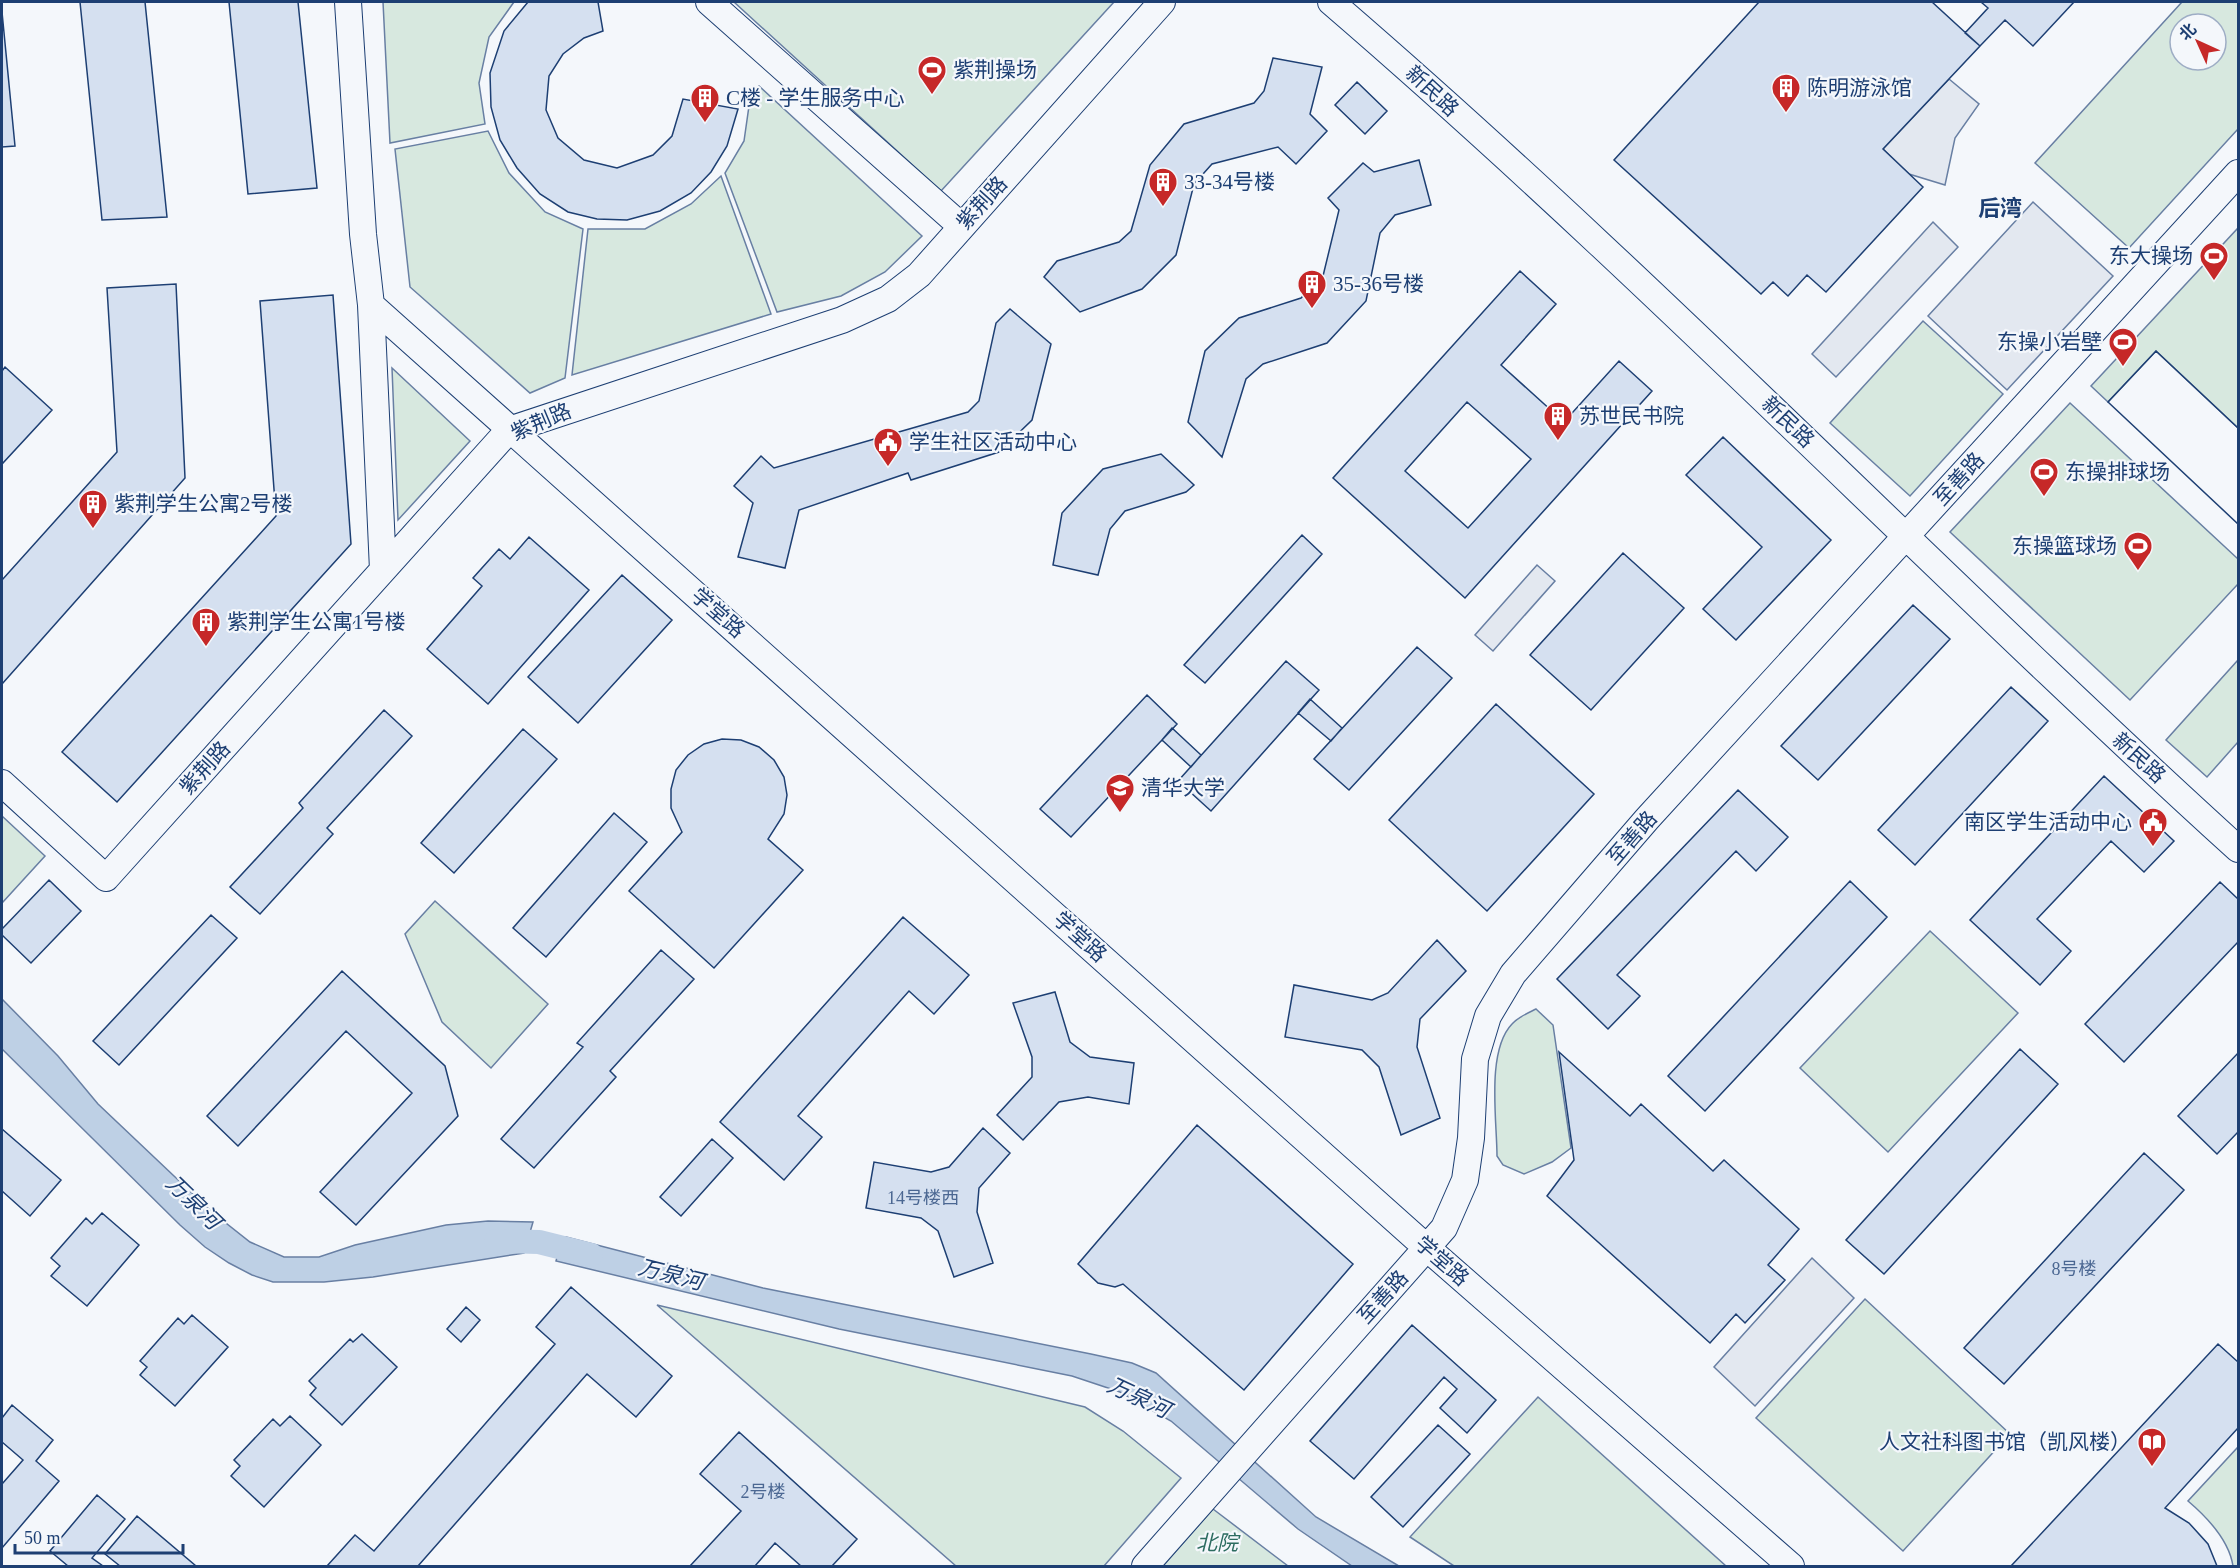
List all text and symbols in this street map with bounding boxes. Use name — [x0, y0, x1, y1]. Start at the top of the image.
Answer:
north arrow — [2168, 12, 2228, 72]
text: 北 — [2176, 20, 2199, 43]
sports icon: 紫荆操场 — [916, 54, 948, 96]
place label: 紫荆操场 — [953, 58, 1037, 82]
street label: 新民路 — [1401, 61, 1463, 121]
building icon: 陈明游泳馆 — [1770, 72, 1802, 114]
place label: 陈明游泳馆 — [1807, 76, 1912, 100]
building icon: C楼 - 学生服务中心 — [689, 82, 721, 124]
place label: C楼 - 学生服务中心 — [726, 86, 905, 110]
building icon: 33-34号楼 — [1147, 166, 1179, 208]
place label: 33-34号楼 — [1184, 170, 1275, 194]
street label: 紫荆路 — [952, 172, 1012, 234]
district label: 后湾 — [1978, 196, 2022, 221]
sports icon: 东大操场 — [2198, 240, 2230, 282]
place label: 东大操场 — [2109, 244, 2193, 268]
building icon: 35-36号楼 — [1296, 268, 1328, 310]
place label: 35-36号楼 — [1333, 272, 1424, 296]
sports icon: 东操小岩壁 — [2107, 326, 2139, 368]
place label: 东操小岩壁 — [1997, 330, 2102, 354]
street label: 新民路 — [1757, 391, 1819, 453]
street label: 紫荆路 — [507, 399, 575, 445]
building icon: 苏世民书院 — [1542, 400, 1574, 442]
place label: 苏世民书院 — [1579, 404, 1684, 428]
public building icon: 学生社区活动中心 — [872, 426, 904, 468]
place label: 学生社区活动中心 — [909, 430, 1077, 454]
street label: 至善路 — [1929, 448, 1989, 510]
sports icon: 东操排球场 — [2028, 456, 2060, 498]
place label: 东操排球场 — [2065, 460, 2170, 484]
building icon: 紫荆学生公寓2号楼 — [77, 488, 109, 530]
place label: 紫荆学生公寓2号楼 — [114, 492, 293, 516]
sports icon: 东操篮球场 — [2122, 530, 2154, 572]
place label: 东操篮球场 — [2012, 534, 2117, 558]
street label: 学堂路 — [686, 583, 750, 643]
building icon: 紫荆学生公寓1号楼 — [190, 606, 222, 648]
place label: 紫荆学生公寓1号楼 — [227, 610, 406, 634]
street label: 新民路 — [2108, 728, 2170, 788]
street label: 紫荆路 — [175, 737, 235, 799]
school or university icon: 清华大学 — [1104, 772, 1136, 814]
place label: 清华大学 — [1141, 776, 1225, 800]
street label: 至善路 — [1602, 806, 1662, 870]
public building icon: 南区学生活动中心 — [2137, 806, 2169, 848]
place label: 南区学生活动中心 — [1964, 810, 2132, 834]
street label: 学堂路 — [1049, 907, 1111, 967]
water label: 万泉河 — [161, 1170, 229, 1237]
house number: 14号楼西 — [887, 1188, 959, 1208]
street label: 学堂路 — [1410, 1231, 1474, 1291]
water label: 万泉河 — [636, 1254, 710, 1296]
house number: 8号楼 — [2052, 1259, 2097, 1279]
street label: 至善路 — [1353, 1266, 1413, 1328]
water label: 万泉河 — [1104, 1372, 1178, 1424]
library icon: 人文社科图书馆（凯风楼） — [2136, 1426, 2168, 1468]
place label: 人文社科图书馆（凯风楼） — [1879, 1430, 2131, 1454]
house number: 2号楼 — [741, 1482, 786, 1502]
scale bar — [15, 1517, 183, 1555]
text: 50 m — [24, 1528, 61, 1548]
park label: 北院 — [1196, 1531, 1241, 1555]

